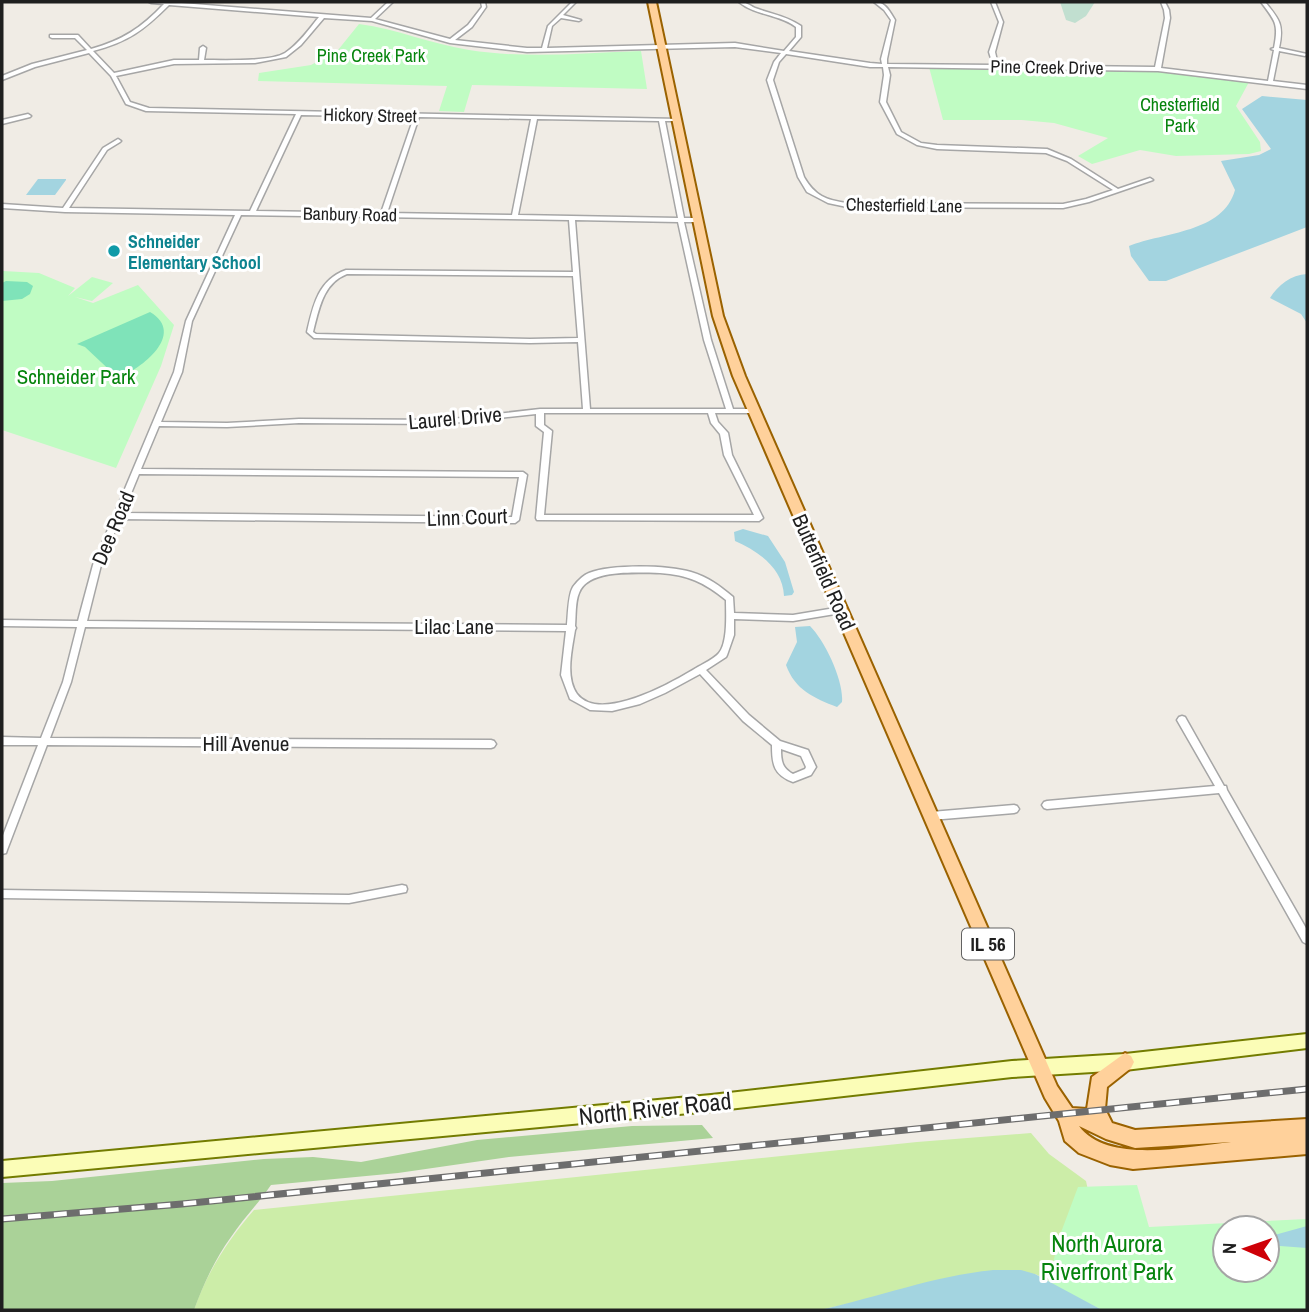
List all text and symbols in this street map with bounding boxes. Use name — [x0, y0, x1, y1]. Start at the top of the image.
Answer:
park label: Pine Creek Park — [317, 43, 426, 68]
street label: Pine Creek Drive — [990, 54, 1104, 80]
park label: Chesterfield Park — [1140, 92, 1220, 138]
street label: Hickory Street — [323, 102, 417, 128]
street label: Chesterfield Lane — [846, 191, 962, 219]
street label: Banbury Road — [303, 201, 397, 227]
place label: Schneider Elementary School — [128, 229, 261, 275]
marker: Schneider Elementary School — [106, 243, 122, 259]
park label: Schneider Park — [17, 362, 136, 391]
street label: Laurel Drive — [407, 399, 503, 437]
street label: Dee Road — [85, 487, 141, 569]
street label: Linn Court — [426, 501, 508, 533]
street label: Butterfield Road — [785, 509, 863, 635]
street label: Lilac Lane — [414, 612, 494, 641]
street label: Hill Avenue — [203, 729, 289, 758]
road number: IL 56 — [962, 928, 1014, 960]
street label: North River Road — [577, 1084, 733, 1132]
north arrow — [1211, 1214, 1281, 1284]
park label: North Aurora Riverfront Park — [1041, 1227, 1173, 1287]
text: N — [1216, 1242, 1242, 1254]

